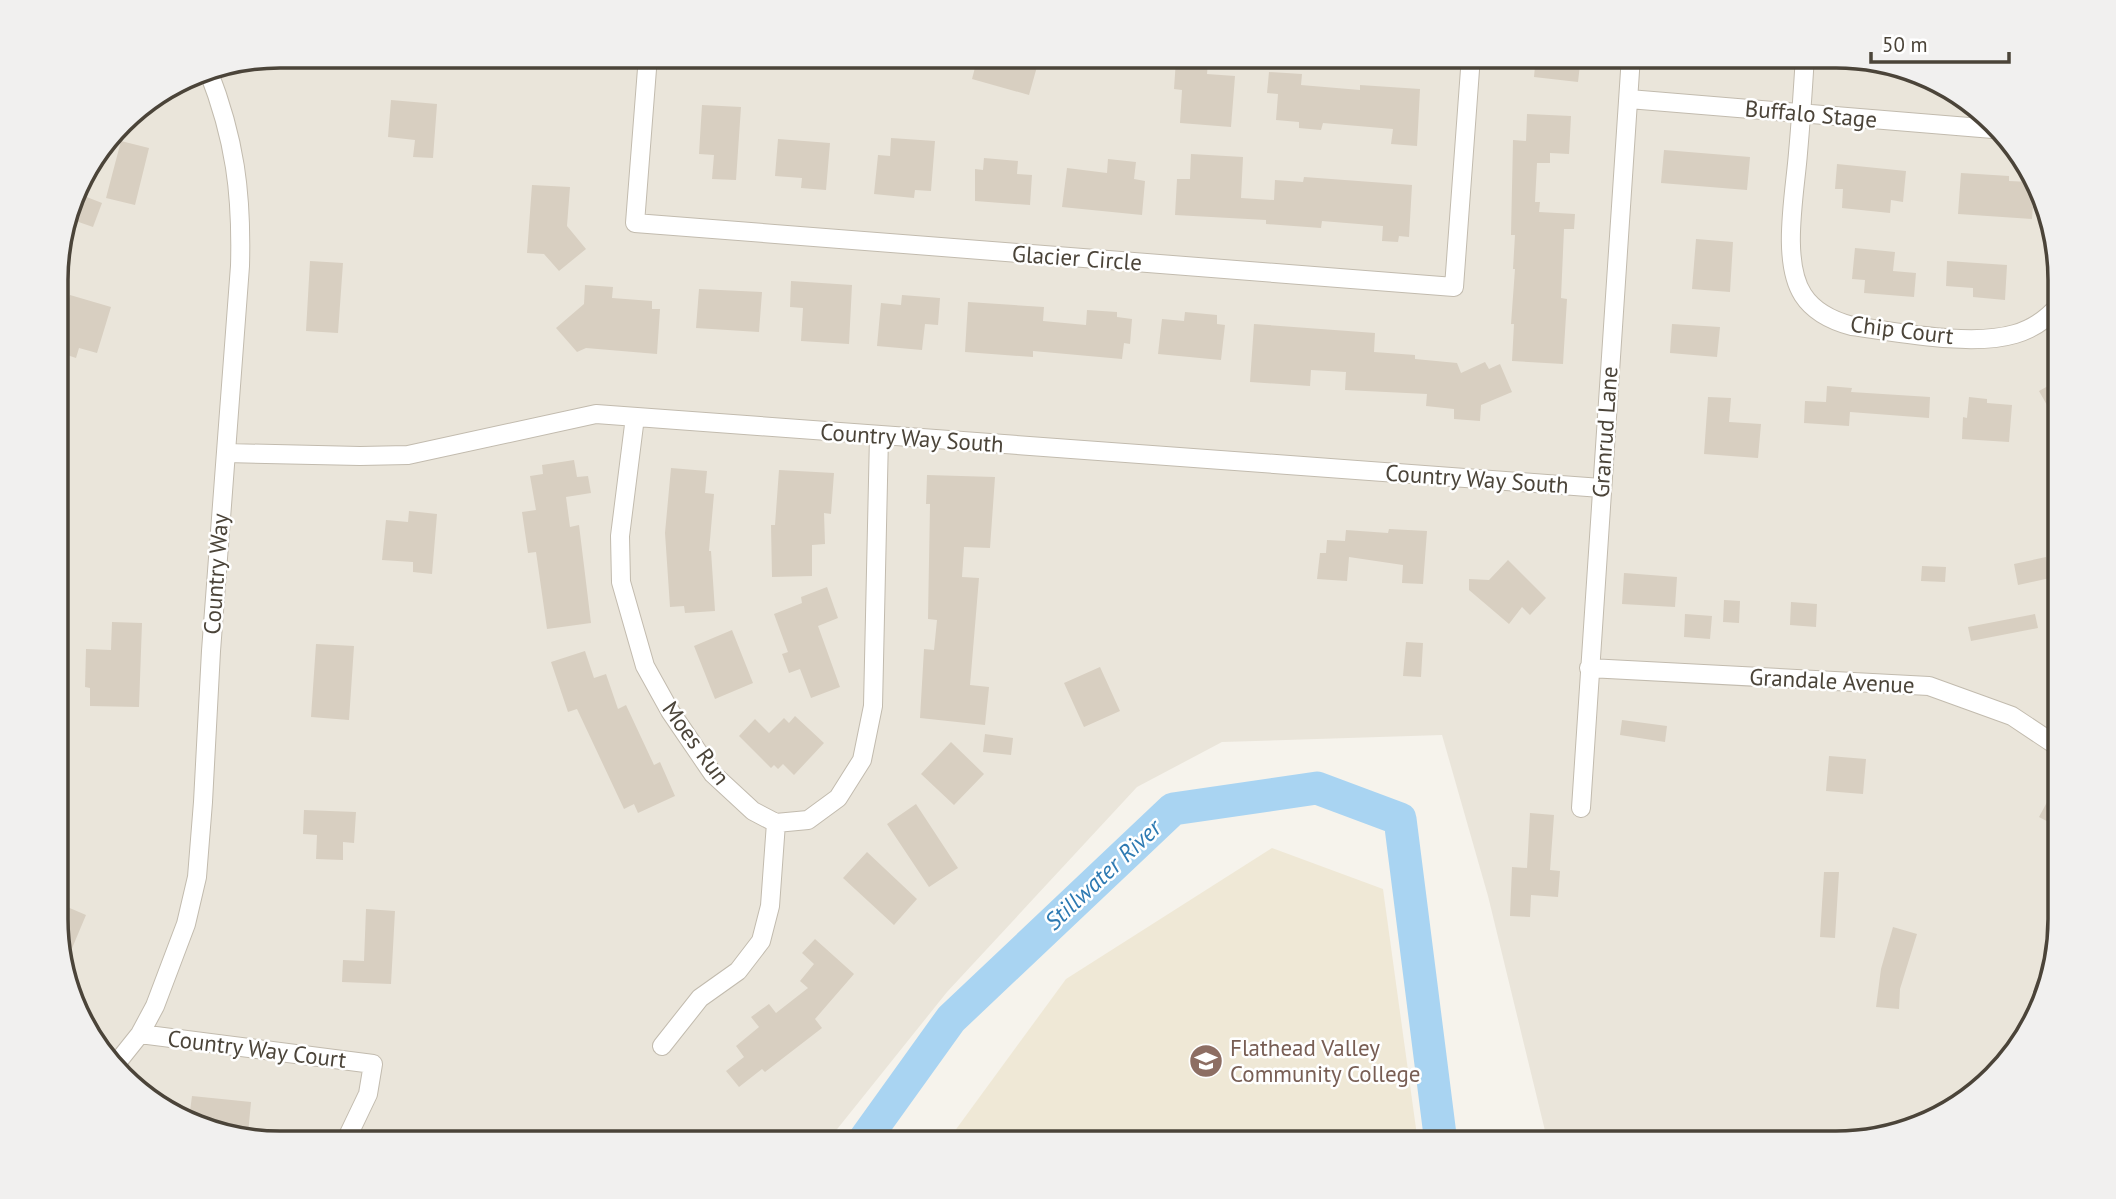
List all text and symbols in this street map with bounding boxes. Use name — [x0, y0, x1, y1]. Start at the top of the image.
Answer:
scale bar — [1871, 21, 2009, 65]
text: 50 m — [1882, 31, 1928, 58]
street label: Buffalo Stage — [1744, 93, 1878, 134]
street label: Glacier Circle — [1011, 238, 1143, 277]
street label: Chip Court — [1849, 309, 1956, 350]
street label: Granrud Lane — [1585, 365, 1624, 499]
street label: Country Way South — [819, 417, 1005, 458]
street label: Country Way South — [1384, 458, 1570, 499]
street label: Country Way — [197, 512, 234, 635]
street label: Grandale Avenue — [1749, 662, 1915, 699]
street label: Moes Run — [656, 695, 736, 790]
water label: Stillwater River — [1038, 811, 1169, 937]
street label: Country Way Court — [166, 1023, 348, 1074]
place label: Flathead Valley Community College — [1230, 1033, 1421, 1088]
school or university icon: Flathead Valley Community College — [1187, 1042, 1225, 1080]

